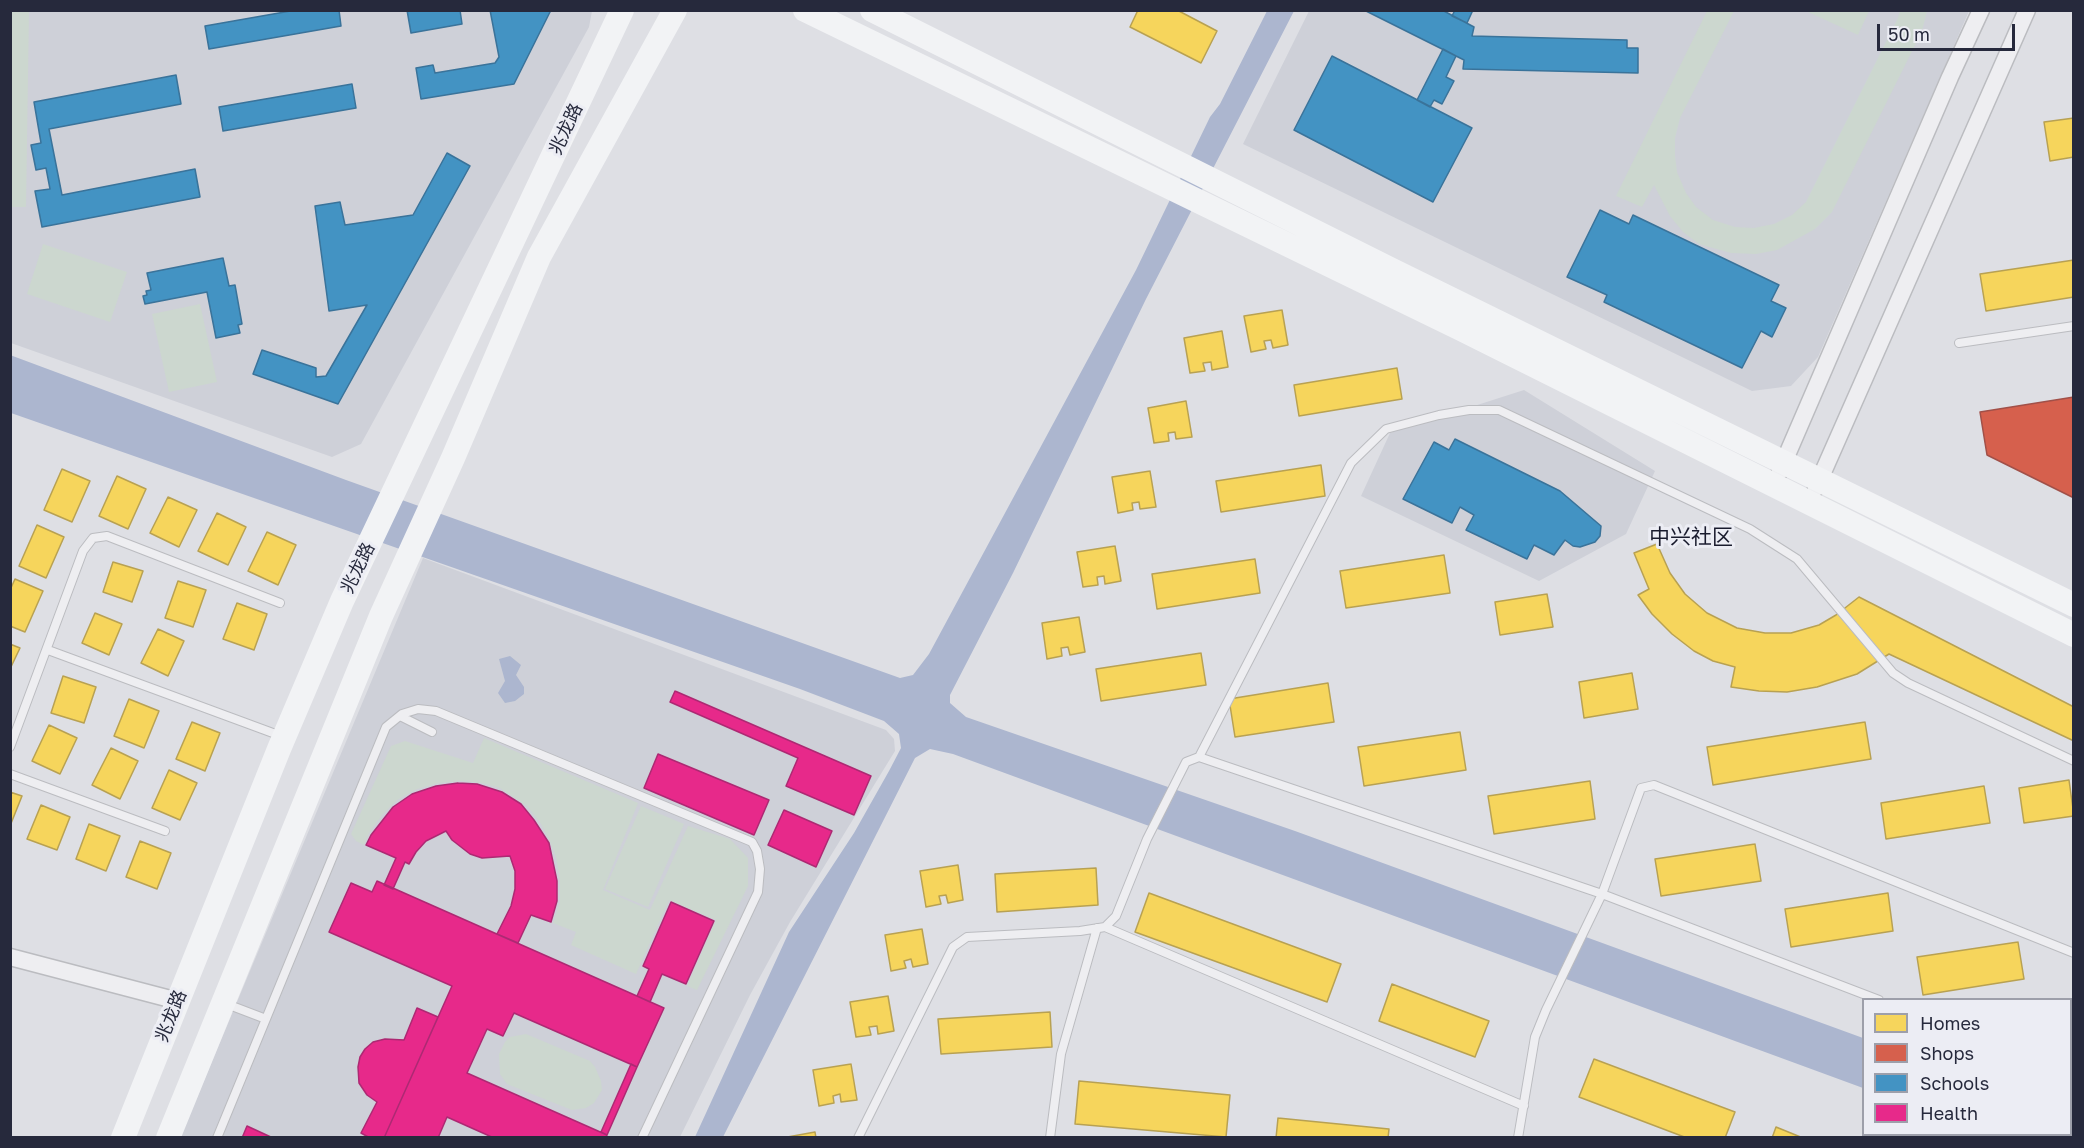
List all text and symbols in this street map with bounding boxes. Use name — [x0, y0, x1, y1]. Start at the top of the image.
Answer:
scale bar — [1880, 12, 2018, 50]
text: 50 m — [1888, 23, 1930, 45]
street label: 兆龙路 — [545, 100, 587, 158]
district label: 中兴社区 — [1649, 524, 1733, 550]
street label: 兆龙路 — [336, 539, 380, 597]
street label: 兆龙路 — [151, 987, 191, 1045]
legend — [1862, 998, 2072, 1136]
text: Homes — [1920, 1012, 1980, 1034]
text: Shops — [1920, 1042, 1974, 1064]
text: Schools — [1920, 1072, 1989, 1094]
text: Health — [1920, 1102, 1978, 1124]

